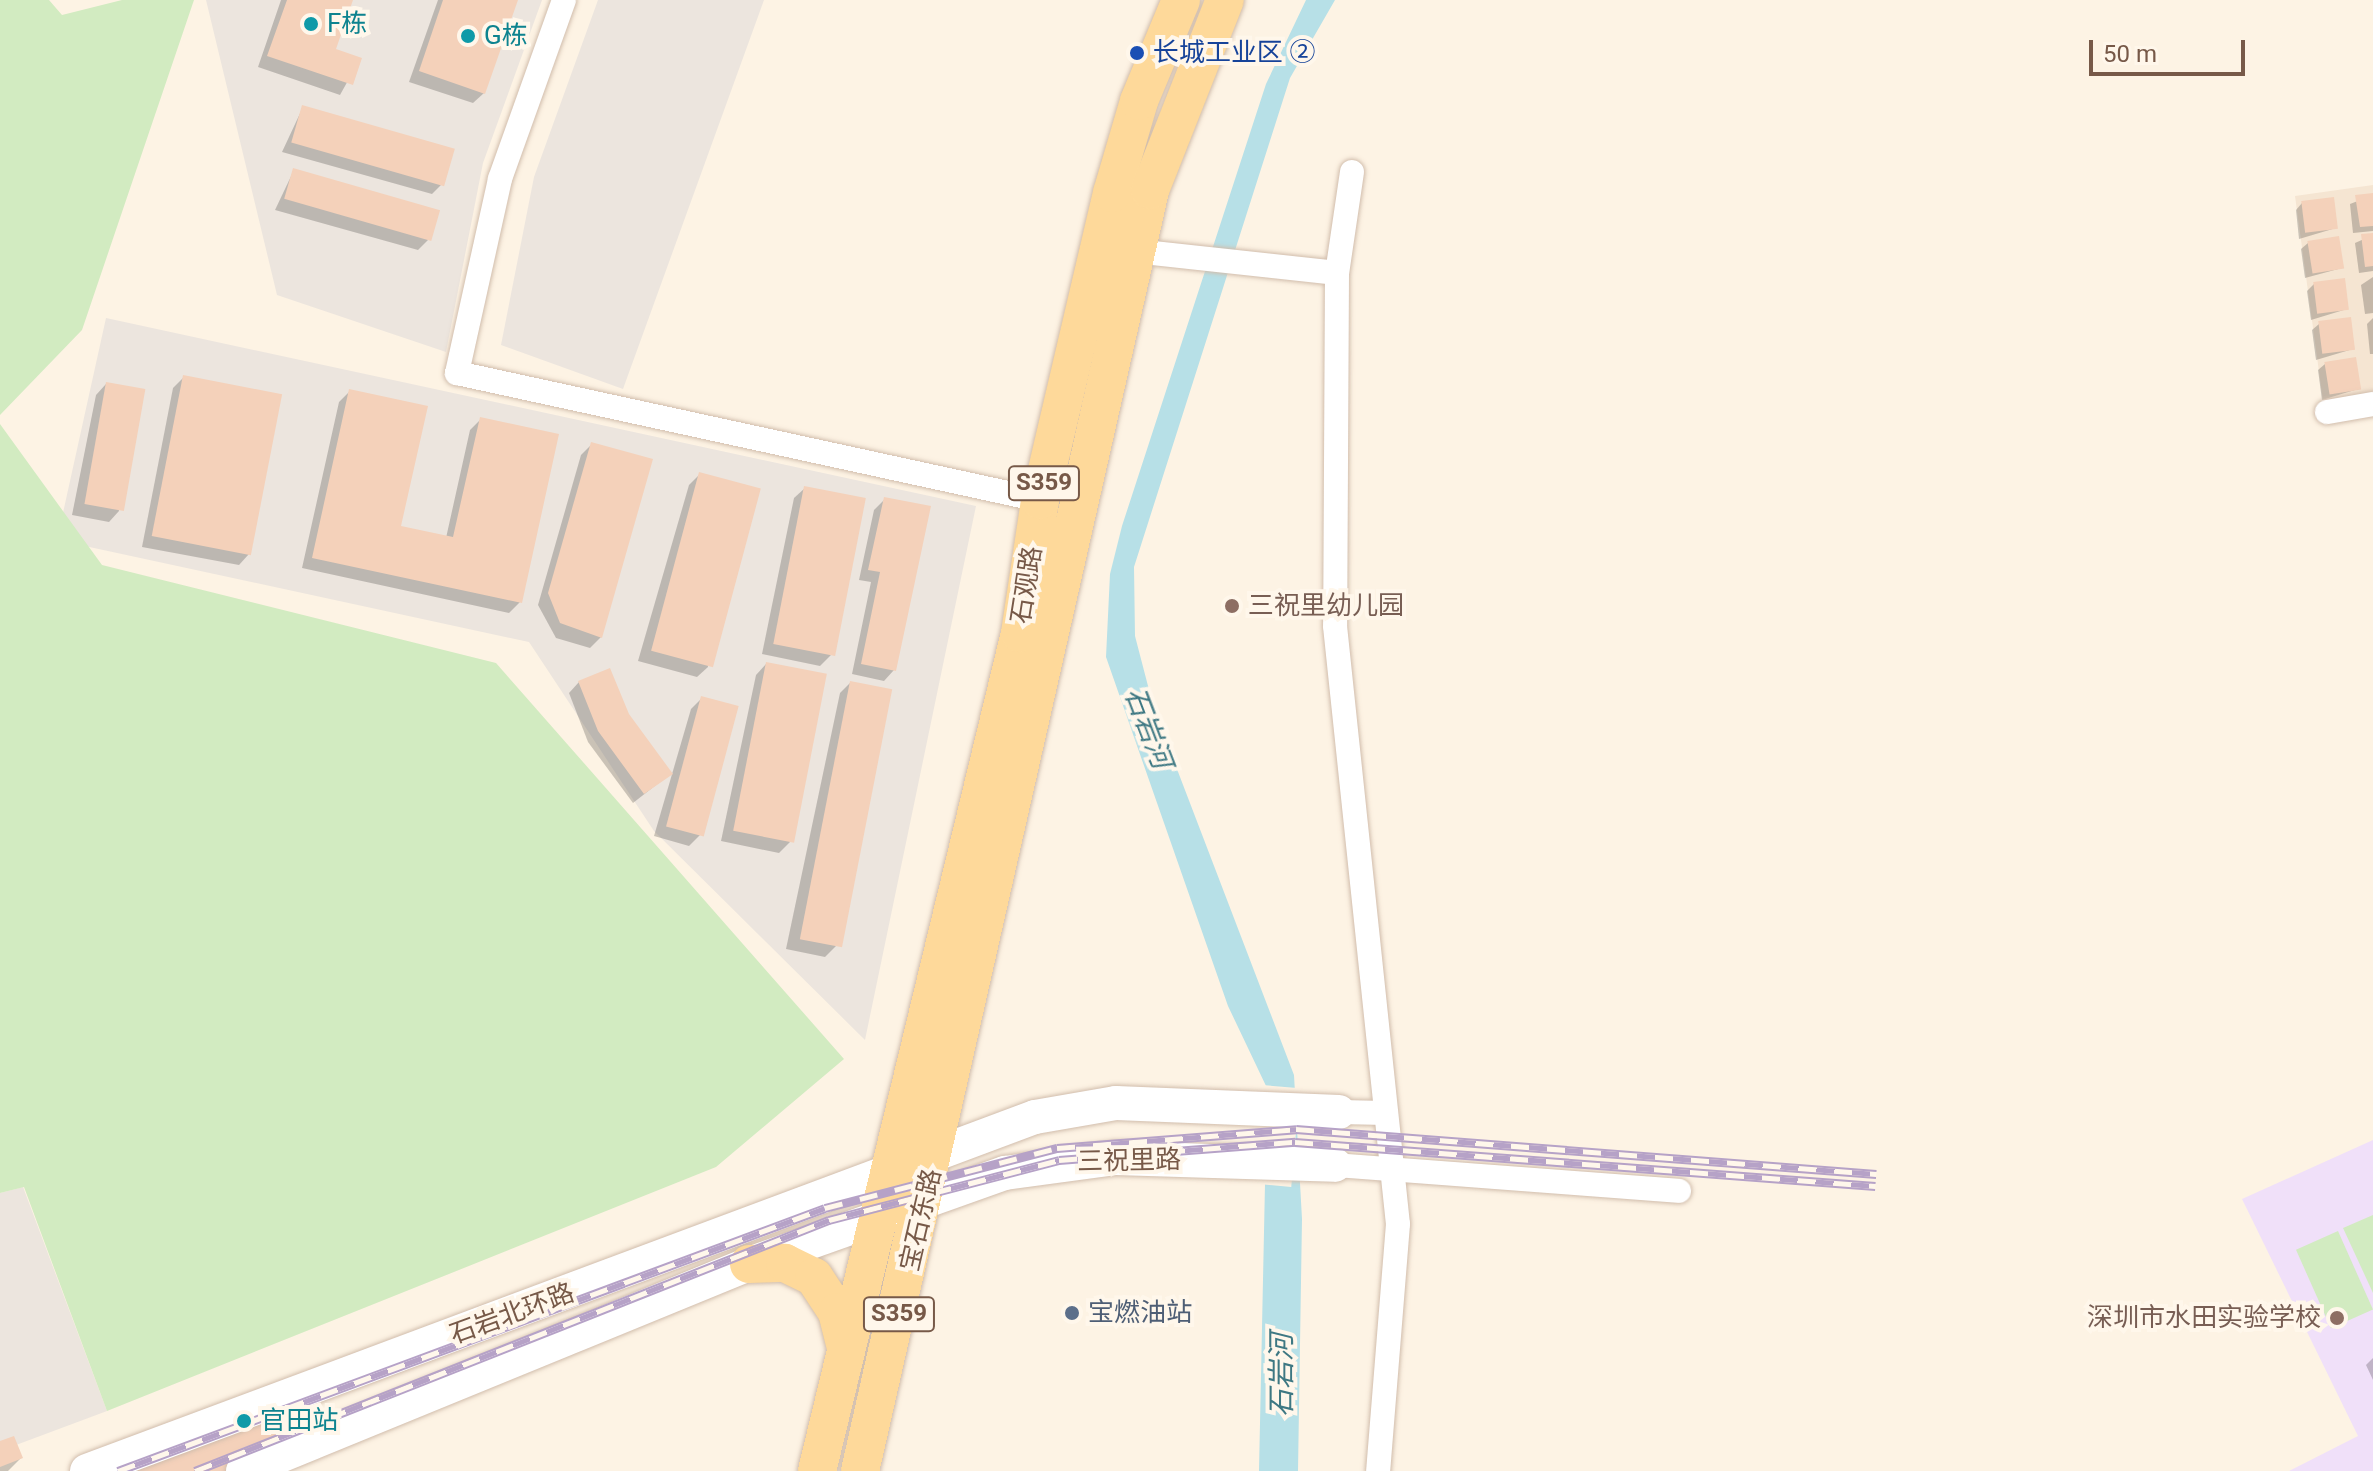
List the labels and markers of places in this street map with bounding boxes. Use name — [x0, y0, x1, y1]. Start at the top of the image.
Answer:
place label: F栋 — [327, 8, 367, 40]
marker: F栋 — [302, 15, 320, 33]
place label: G栋 — [484, 20, 528, 52]
marker: G栋 — [459, 27, 477, 45]
place label: 长城工业区 ② — [1153, 37, 1315, 69]
marker: 长城工业区 ② — [1128, 44, 1146, 62]
place label: 三祝里幼儿园 — [1248, 590, 1404, 622]
marker: 三祝里幼儿园 — [1223, 597, 1241, 615]
place label: 宝燃油站 — [1088, 1297, 1192, 1329]
place label: 深圳市水田实验学校 — [2087, 1302, 2321, 1334]
marker: 宝燃油站 — [1063, 1304, 1081, 1322]
marker: 深圳市水田实验学校 — [2328, 1309, 2346, 1327]
place label: 官田站 — [260, 1405, 338, 1437]
marker: 官田站 — [235, 1412, 253, 1430]

